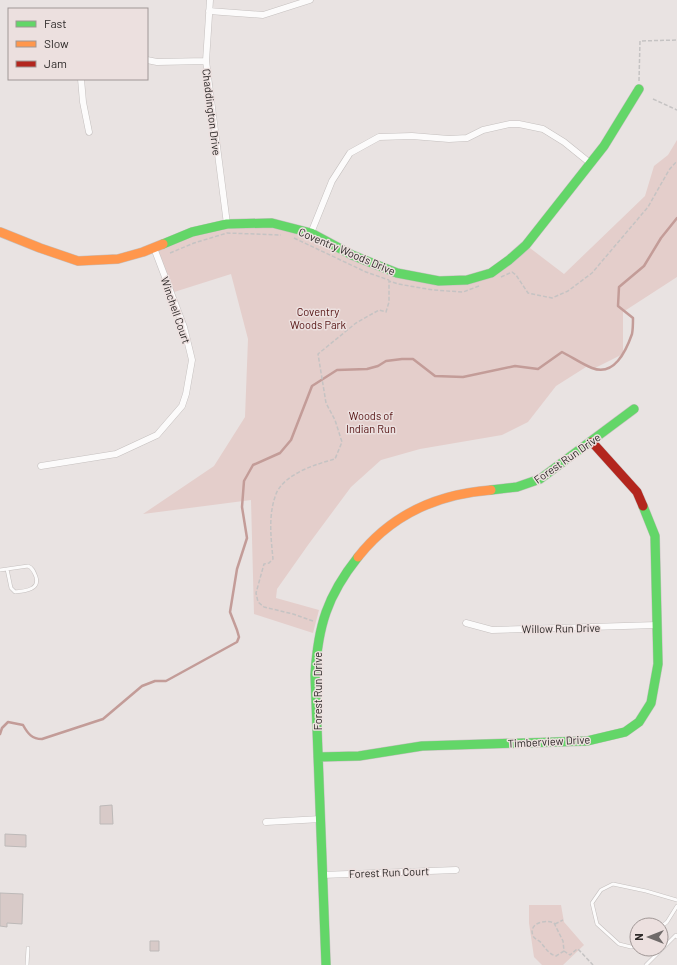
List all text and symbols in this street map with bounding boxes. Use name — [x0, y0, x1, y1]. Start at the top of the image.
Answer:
legend — [8, 8, 148, 80]
text: Fast — [44, 16, 67, 30]
text: Slow — [44, 36, 69, 50]
text: Jam — [44, 56, 67, 70]
street label: Chaddington Drive — [200, 68, 224, 156]
street label: Coventry Woods Drive — [297, 225, 398, 277]
street label: Winchell Court — [159, 275, 193, 345]
park label: Coventry Woods Park — [290, 305, 347, 331]
park label: Woods of Indian Run — [346, 409, 396, 435]
street label: Forest Run Drive — [531, 430, 603, 486]
street label: Willow Run Drive — [522, 621, 601, 635]
street label: Forest Run Drive — [311, 652, 324, 730]
street label: Timberview Drive — [507, 732, 591, 750]
street label: Forest Run Court — [349, 864, 429, 880]
north arrow — [629, 917, 669, 957]
text: N — [632, 933, 645, 941]

